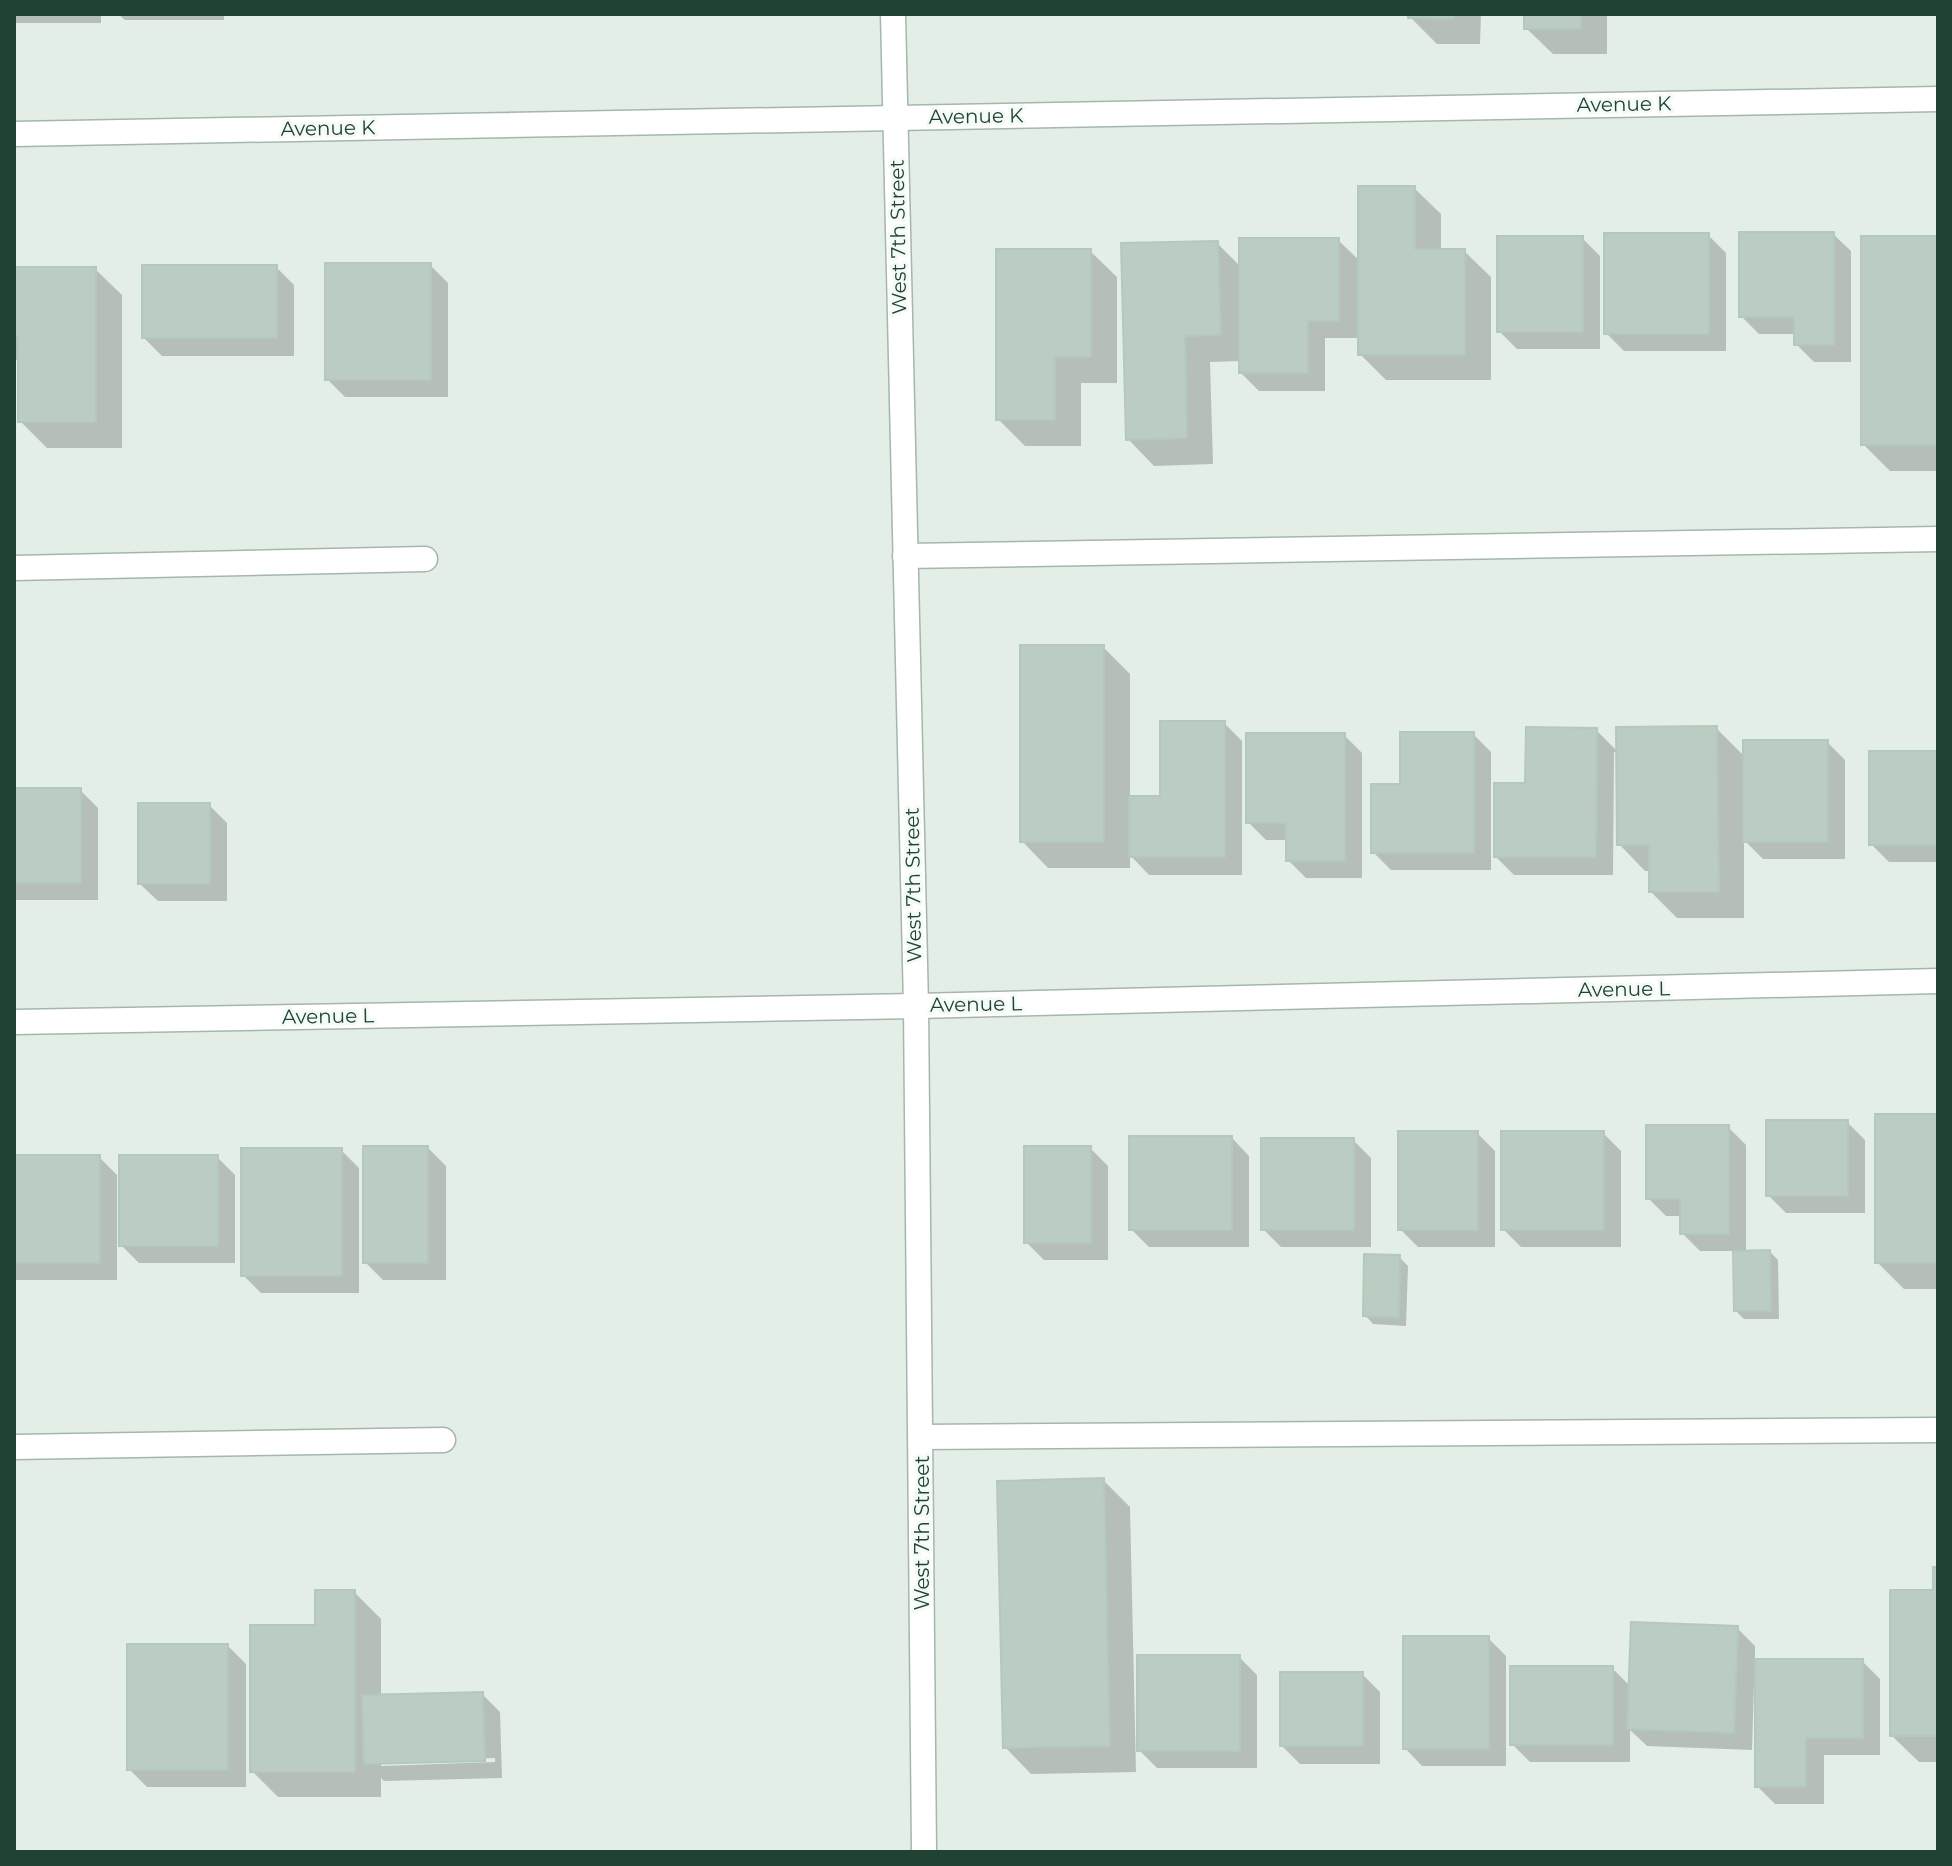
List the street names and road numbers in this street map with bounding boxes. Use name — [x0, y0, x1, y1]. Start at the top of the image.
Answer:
street label: Avenue K — [1576, 91, 1672, 117]
street label: Avenue K — [928, 103, 1024, 129]
street label: Avenue K — [280, 115, 376, 141]
street label: West 7th Street — [885, 159, 911, 315]
street label: West 7th Street — [900, 807, 926, 963]
street label: Avenue L — [1578, 976, 1671, 1002]
street label: Avenue L — [930, 991, 1023, 1017]
street label: Avenue L — [282, 1003, 375, 1029]
street label: West 7th Street — [910, 1455, 934, 1611]

